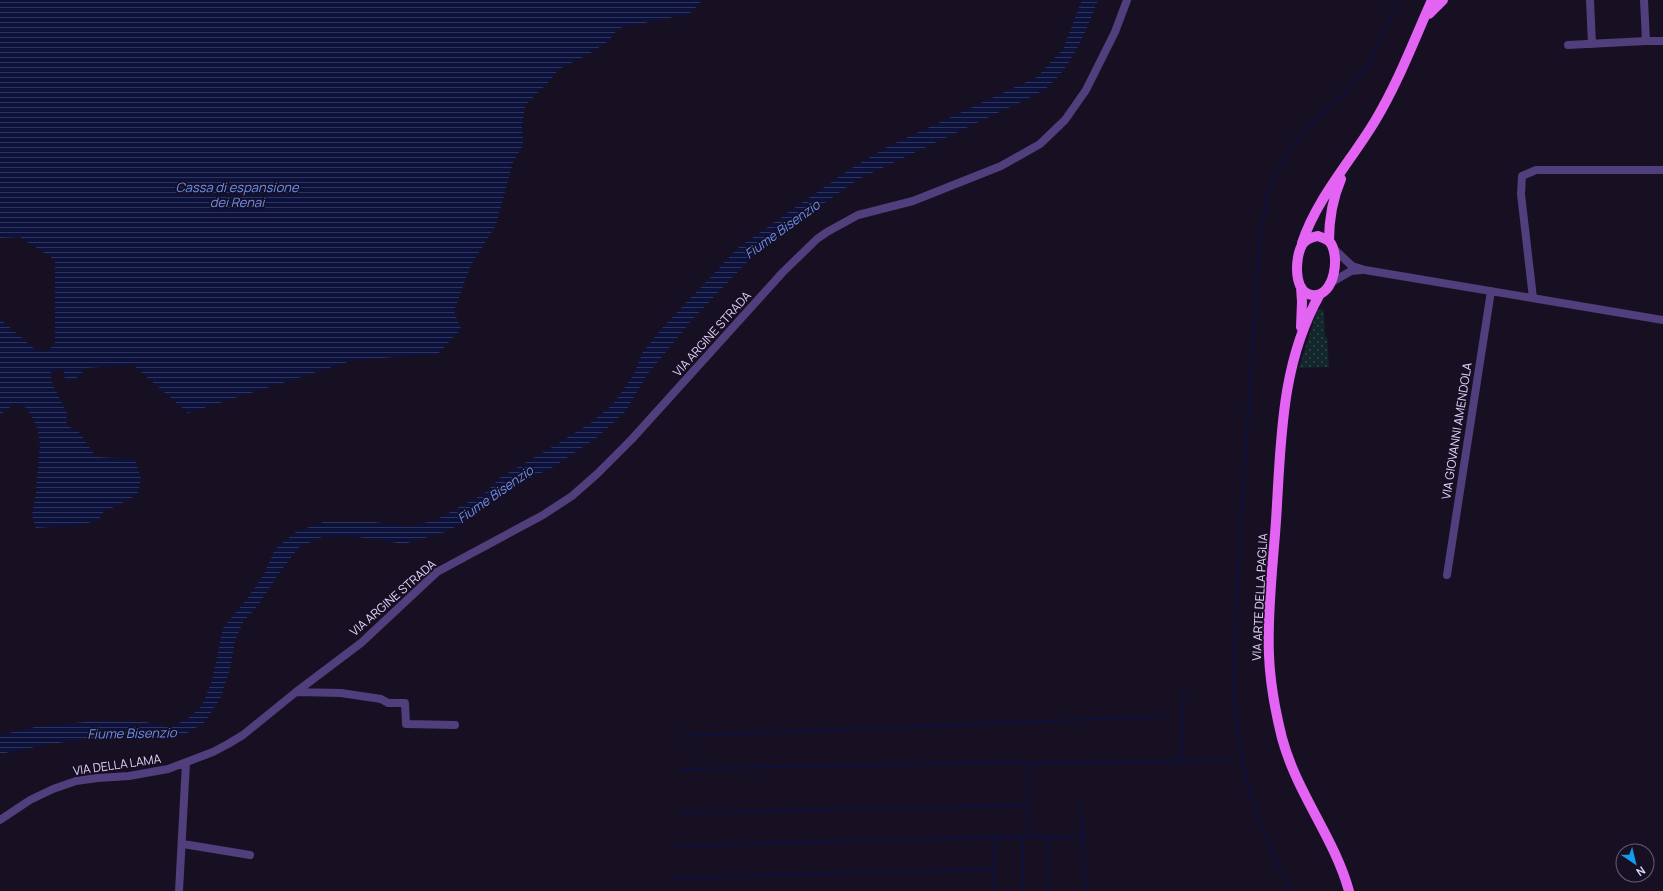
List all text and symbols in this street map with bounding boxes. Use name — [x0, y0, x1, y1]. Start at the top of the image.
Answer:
water label: Cassa di espansione dei Renai — [175, 178, 300, 211]
water label: Fiume Bisenzio — [741, 195, 824, 262]
street label: VIA ARGINE STRADA — [669, 287, 755, 380]
street label: VIA GIOVANNI AMENDOLA — [1437, 361, 1476, 501]
water label: Fiume Bisenzio — [453, 460, 538, 527]
street label: VIA ARTE DELLA PAGLIA — [1248, 532, 1271, 661]
street label: VIA ARGINE STRADA — [346, 555, 440, 640]
water label: Fiume Bisenzio — [87, 723, 178, 743]
street label: VIA DELLA LAMA — [72, 750, 162, 779]
north arrow — [1615, 843, 1655, 883]
text: N — [1633, 863, 1649, 880]

